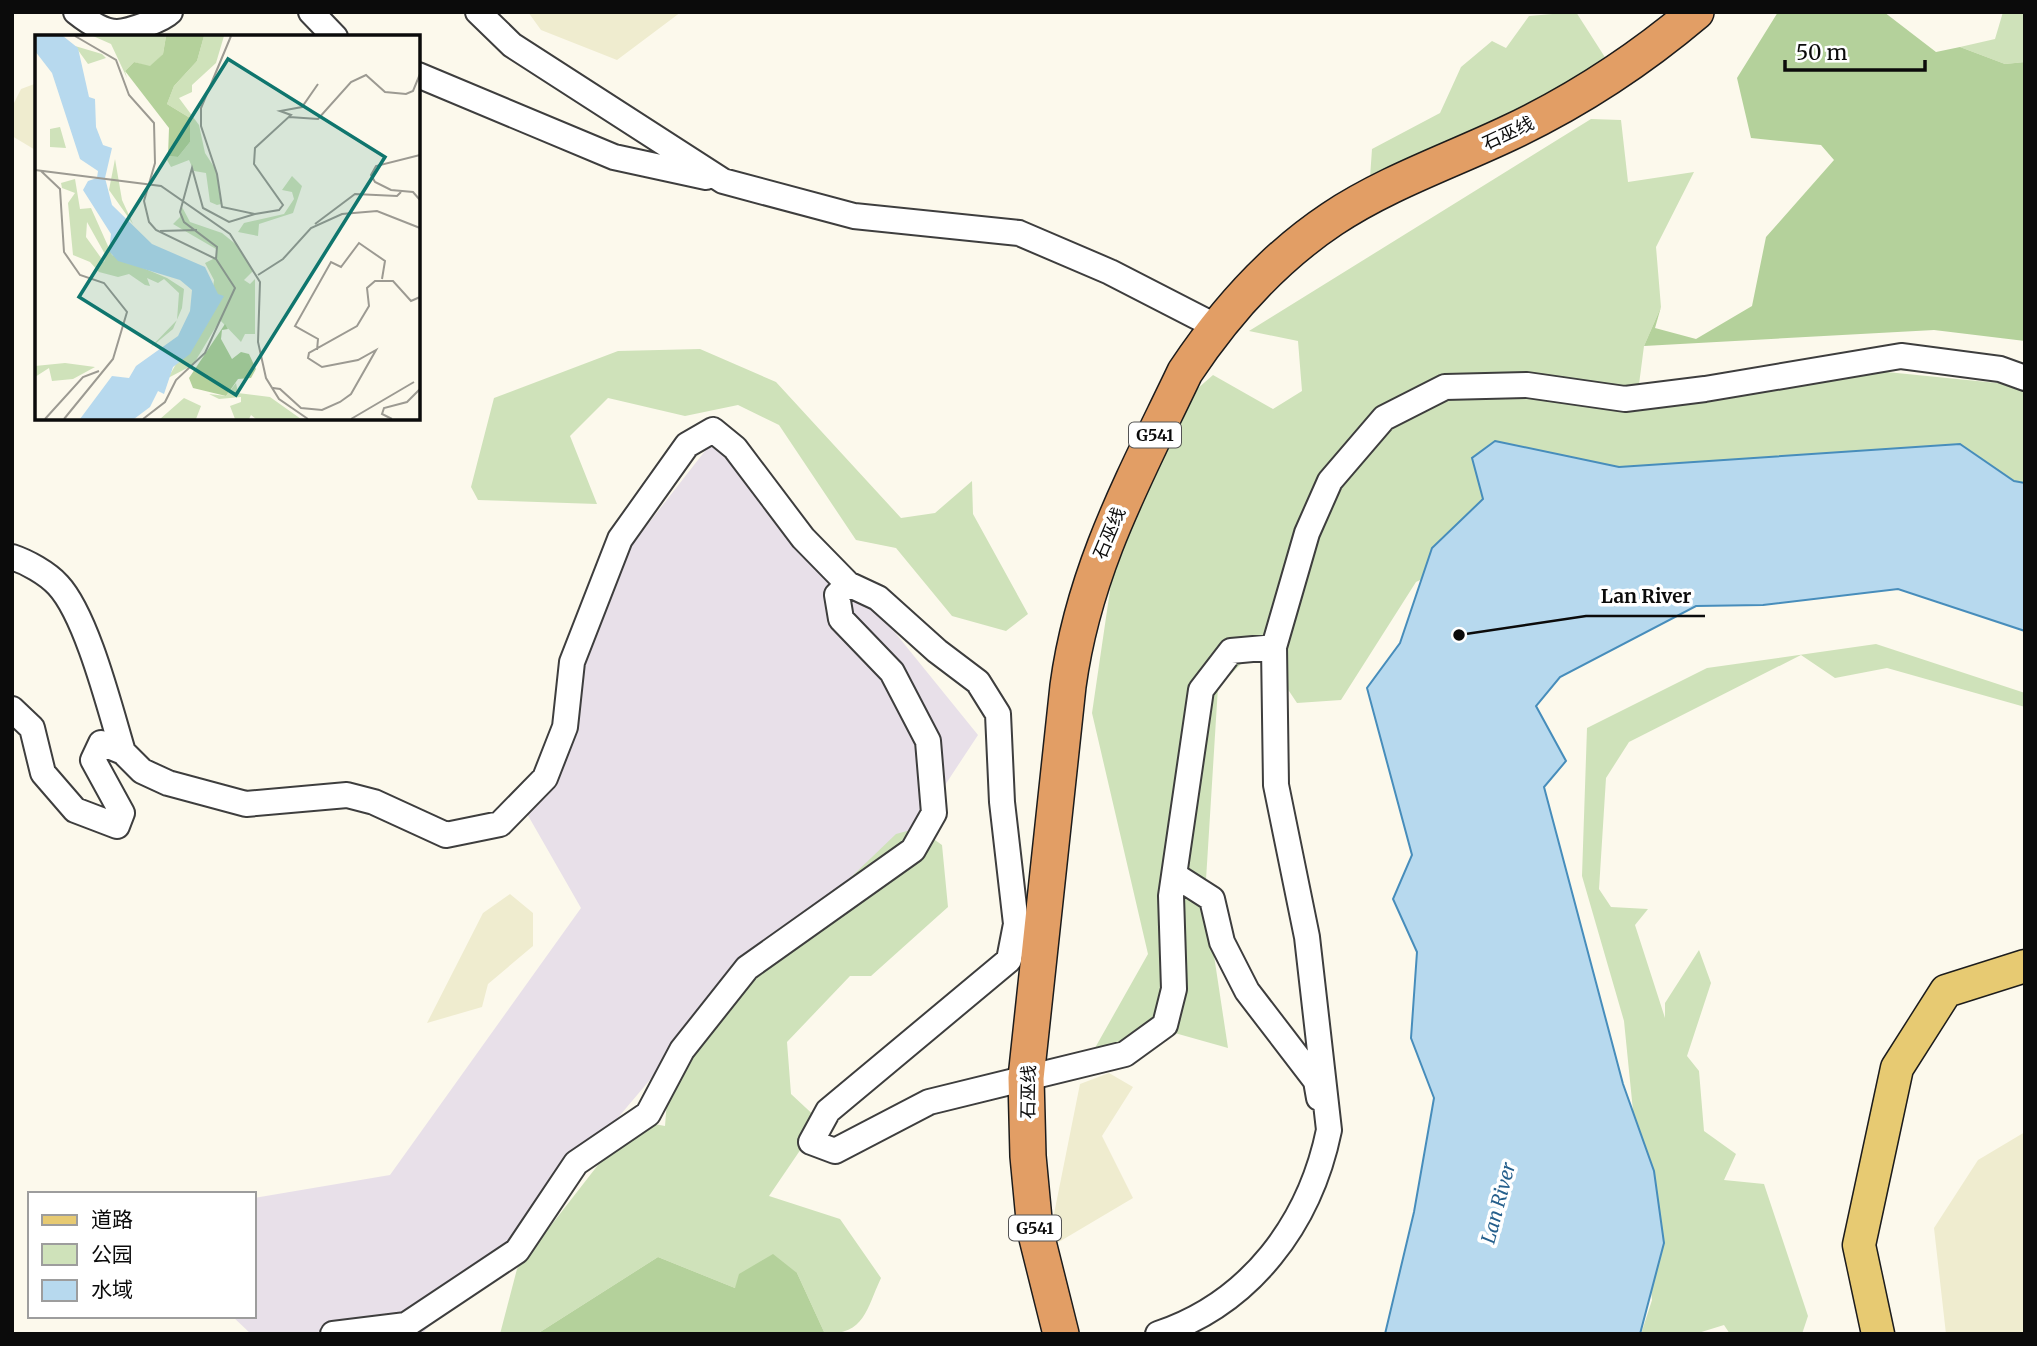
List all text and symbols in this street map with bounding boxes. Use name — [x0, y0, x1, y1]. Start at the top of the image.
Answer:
scale bar — [1785, 28, 1925, 72]
inset map — [35, 35, 420, 420]
text: 50 m — [1796, 39, 1847, 66]
street label: 石巫线 — [1479, 111, 1537, 155]
road number: G541 — [1129, 422, 1181, 448]
street label: 石巫线 — [1088, 504, 1130, 562]
callout: Lan River — [1586, 576, 1705, 616]
text: Lan River — [1601, 584, 1691, 608]
street label: 石巫线 — [1016, 1065, 1040, 1119]
water label: Lan River — [1476, 1160, 1520, 1246]
legend — [28, 1192, 256, 1318]
text: 道路 — [91, 1206, 133, 1233]
road number: G541 — [1009, 1216, 1061, 1240]
text: 公园 — [91, 1241, 133, 1268]
text: 水域 — [91, 1276, 133, 1303]

